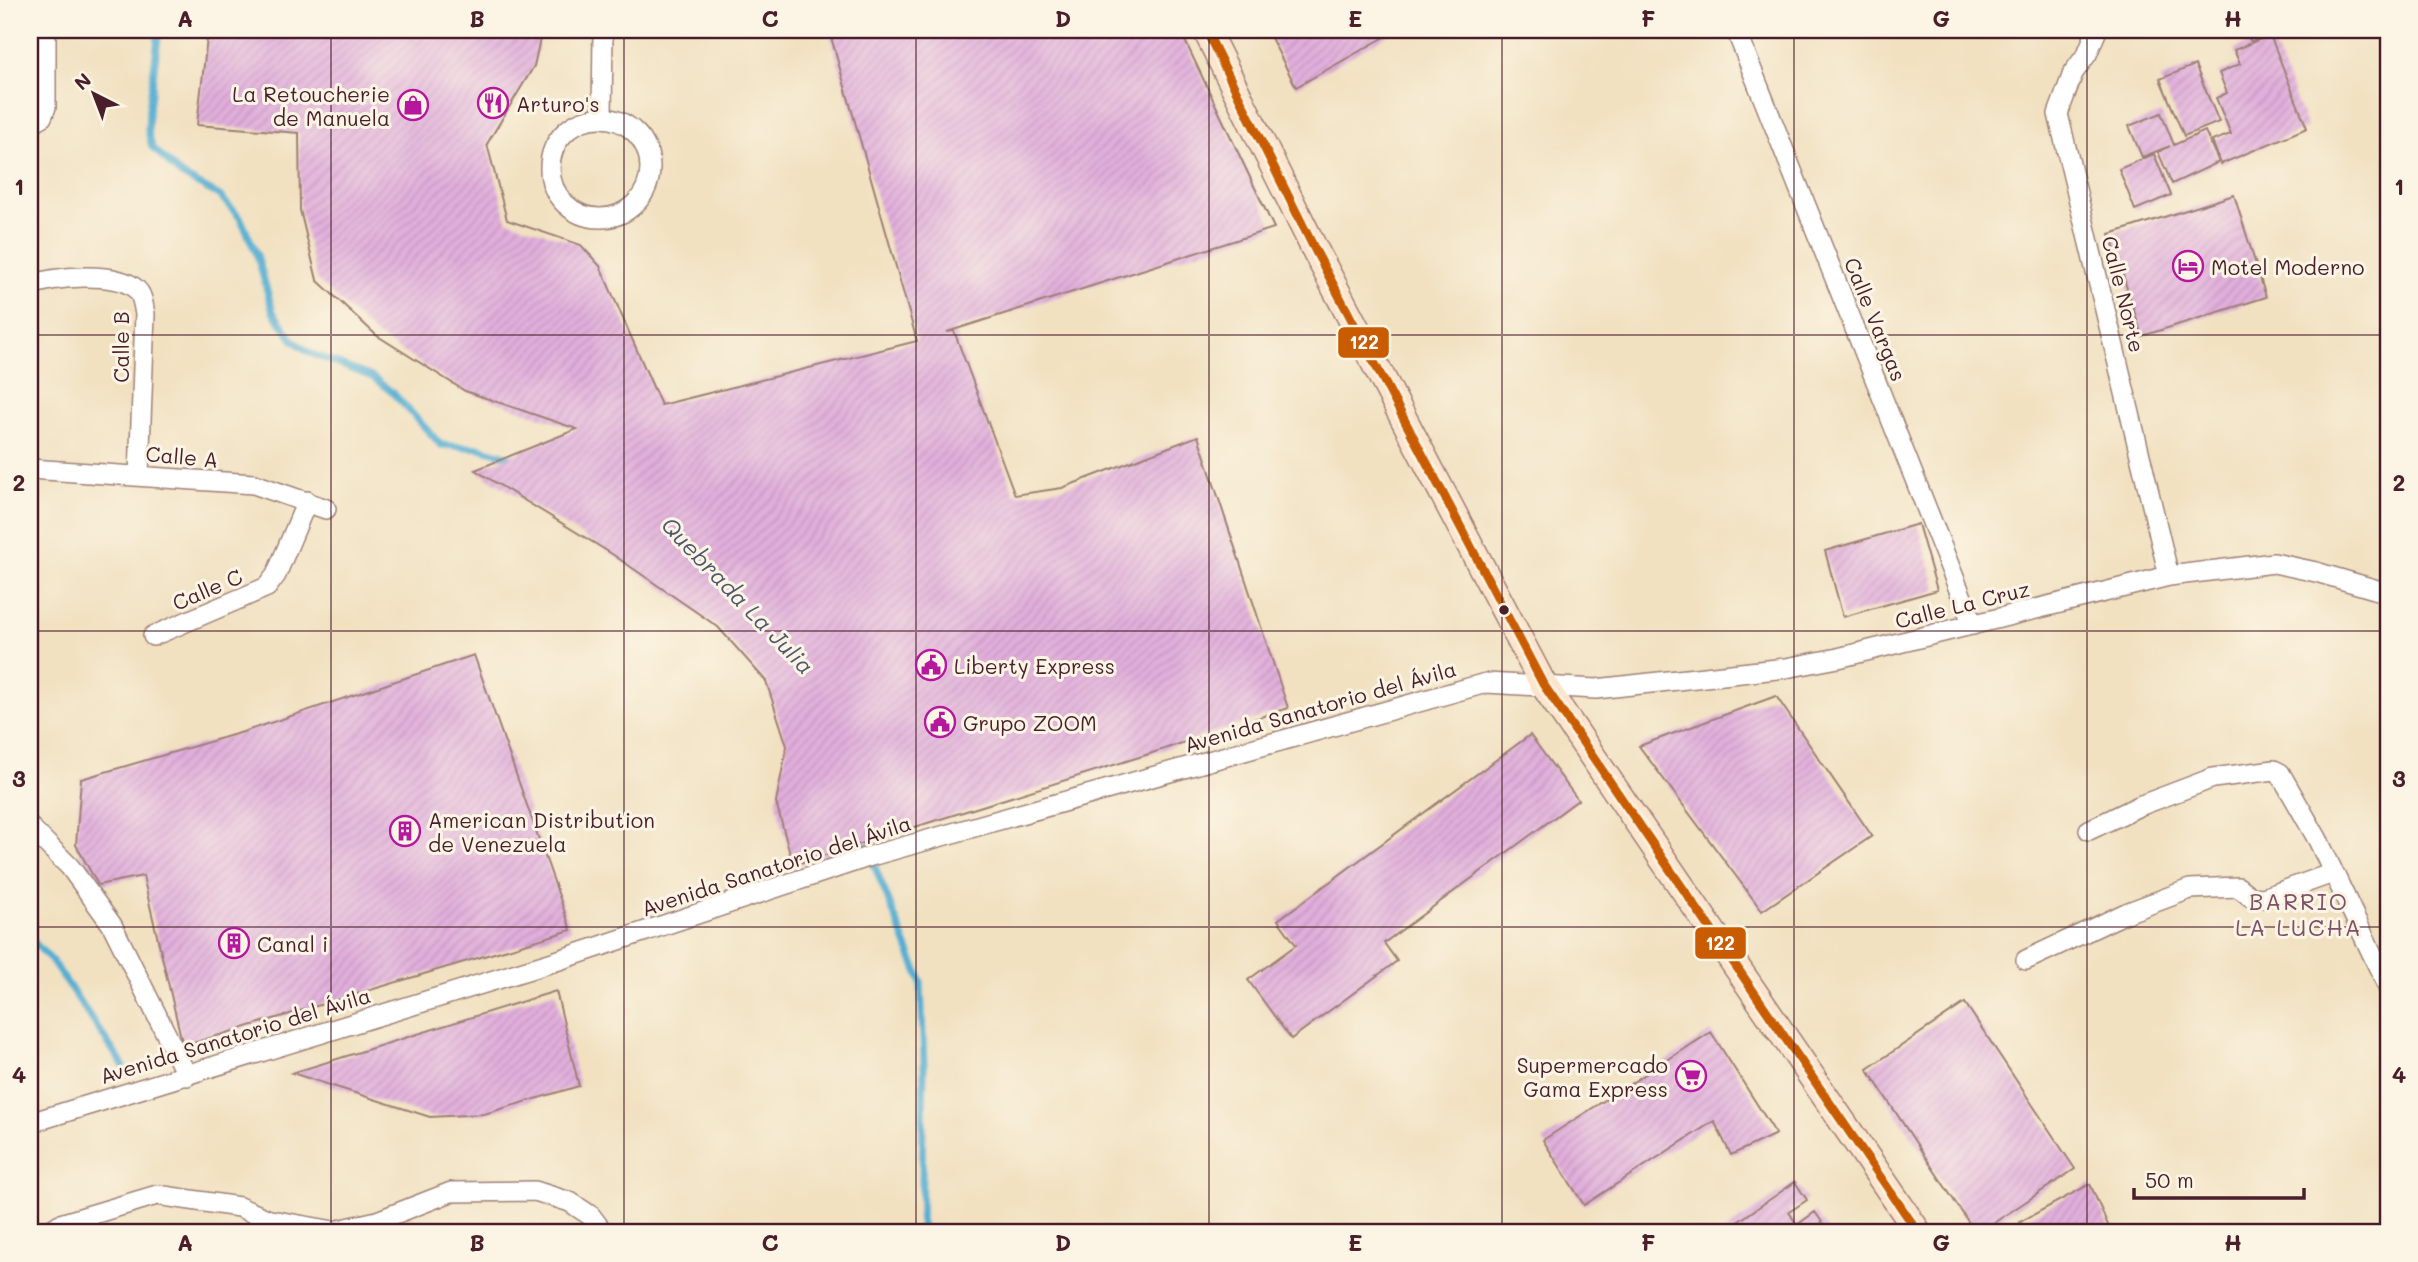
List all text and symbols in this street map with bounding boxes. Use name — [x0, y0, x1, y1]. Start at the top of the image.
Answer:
text: A — [177, 3, 193, 33]
text: B — [469, 3, 485, 33]
text: C — [761, 3, 779, 33]
text: D — [1055, 3, 1071, 33]
text: E — [1348, 3, 1362, 33]
text: F — [1641, 3, 1655, 33]
text: G — [1932, 3, 1950, 33]
text: H — [2224, 3, 2242, 33]
north arrow — [60, 60, 130, 130]
text: N — [69, 67, 96, 95]
place label: La Retoucherie de Manuela — [232, 80, 390, 131]
restaurant icon: Arturo's — [476, 86, 510, 120]
shop icon: La Retoucherie de Manuela — [396, 88, 430, 122]
place label: Arturo's — [516, 90, 600, 117]
text: 1 — [14, 171, 24, 201]
text: 1 — [2394, 171, 2404, 201]
street label: Calle Norte — [2096, 233, 2152, 355]
hotel icon: Motel Moderno — [2171, 249, 2205, 283]
street label: Calle Vargas — [1839, 253, 1913, 385]
place label: Motel Moderno — [2211, 253, 2365, 280]
street label: Calle B — [107, 311, 134, 383]
line badge: 122 — [1337, 326, 1390, 359]
text: 122 — [1349, 329, 1379, 354]
street label: Calle A — [145, 439, 219, 473]
text: 2 — [13, 467, 25, 497]
text: 2 — [2393, 467, 2405, 497]
water label: Quebrada La Julia — [655, 510, 821, 680]
street label: Calle C — [168, 562, 246, 616]
street label: Calle La Cruz — [1892, 574, 2032, 634]
unlabelled marker — [1497, 603, 1511, 617]
public building icon: Liberty Express — [914, 648, 948, 682]
place label: Liberty Express — [954, 652, 1115, 679]
street label: Avenida Sanatorio del Ávila — [1181, 654, 1459, 758]
public building icon: Grupo ZOOM — [923, 705, 957, 739]
place label: Grupo ZOOM — [963, 709, 1097, 736]
text: 3 — [12, 763, 26, 793]
text: 3 — [2392, 763, 2406, 793]
place label: American Distribution de Venezuela — [428, 806, 655, 857]
street label: Avenida Sanatorio del Ávila — [638, 809, 914, 921]
building icon: American Distribution de Venezuela — [388, 814, 422, 848]
district label: BARRIO LA LUCHA — [2235, 886, 2363, 942]
building icon: Canal i — [217, 926, 251, 960]
line badge: 122 — [1694, 926, 1747, 960]
place label: Canal i — [257, 930, 328, 957]
text: 122 — [1705, 930, 1735, 955]
street label: Avenida Sanatorio del Ávila — [96, 981, 374, 1089]
place label: Supermercado Gama Express — [1517, 1051, 1668, 1102]
text: 4 — [12, 1059, 26, 1089]
supermarket icon: Supermercado Gama Express — [1674, 1059, 1708, 1093]
text: 4 — [2392, 1059, 2406, 1089]
scale bar — [2134, 1157, 2304, 1201]
text: 50 m — [2145, 1166, 2194, 1193]
text: A — [177, 1227, 193, 1257]
text: B — [469, 1227, 485, 1257]
text: C — [761, 1227, 779, 1257]
text: D — [1055, 1227, 1071, 1257]
text: E — [1348, 1227, 1362, 1257]
text: F — [1641, 1227, 1655, 1257]
text: G — [1932, 1227, 1950, 1257]
text: H — [2224, 1227, 2242, 1257]

